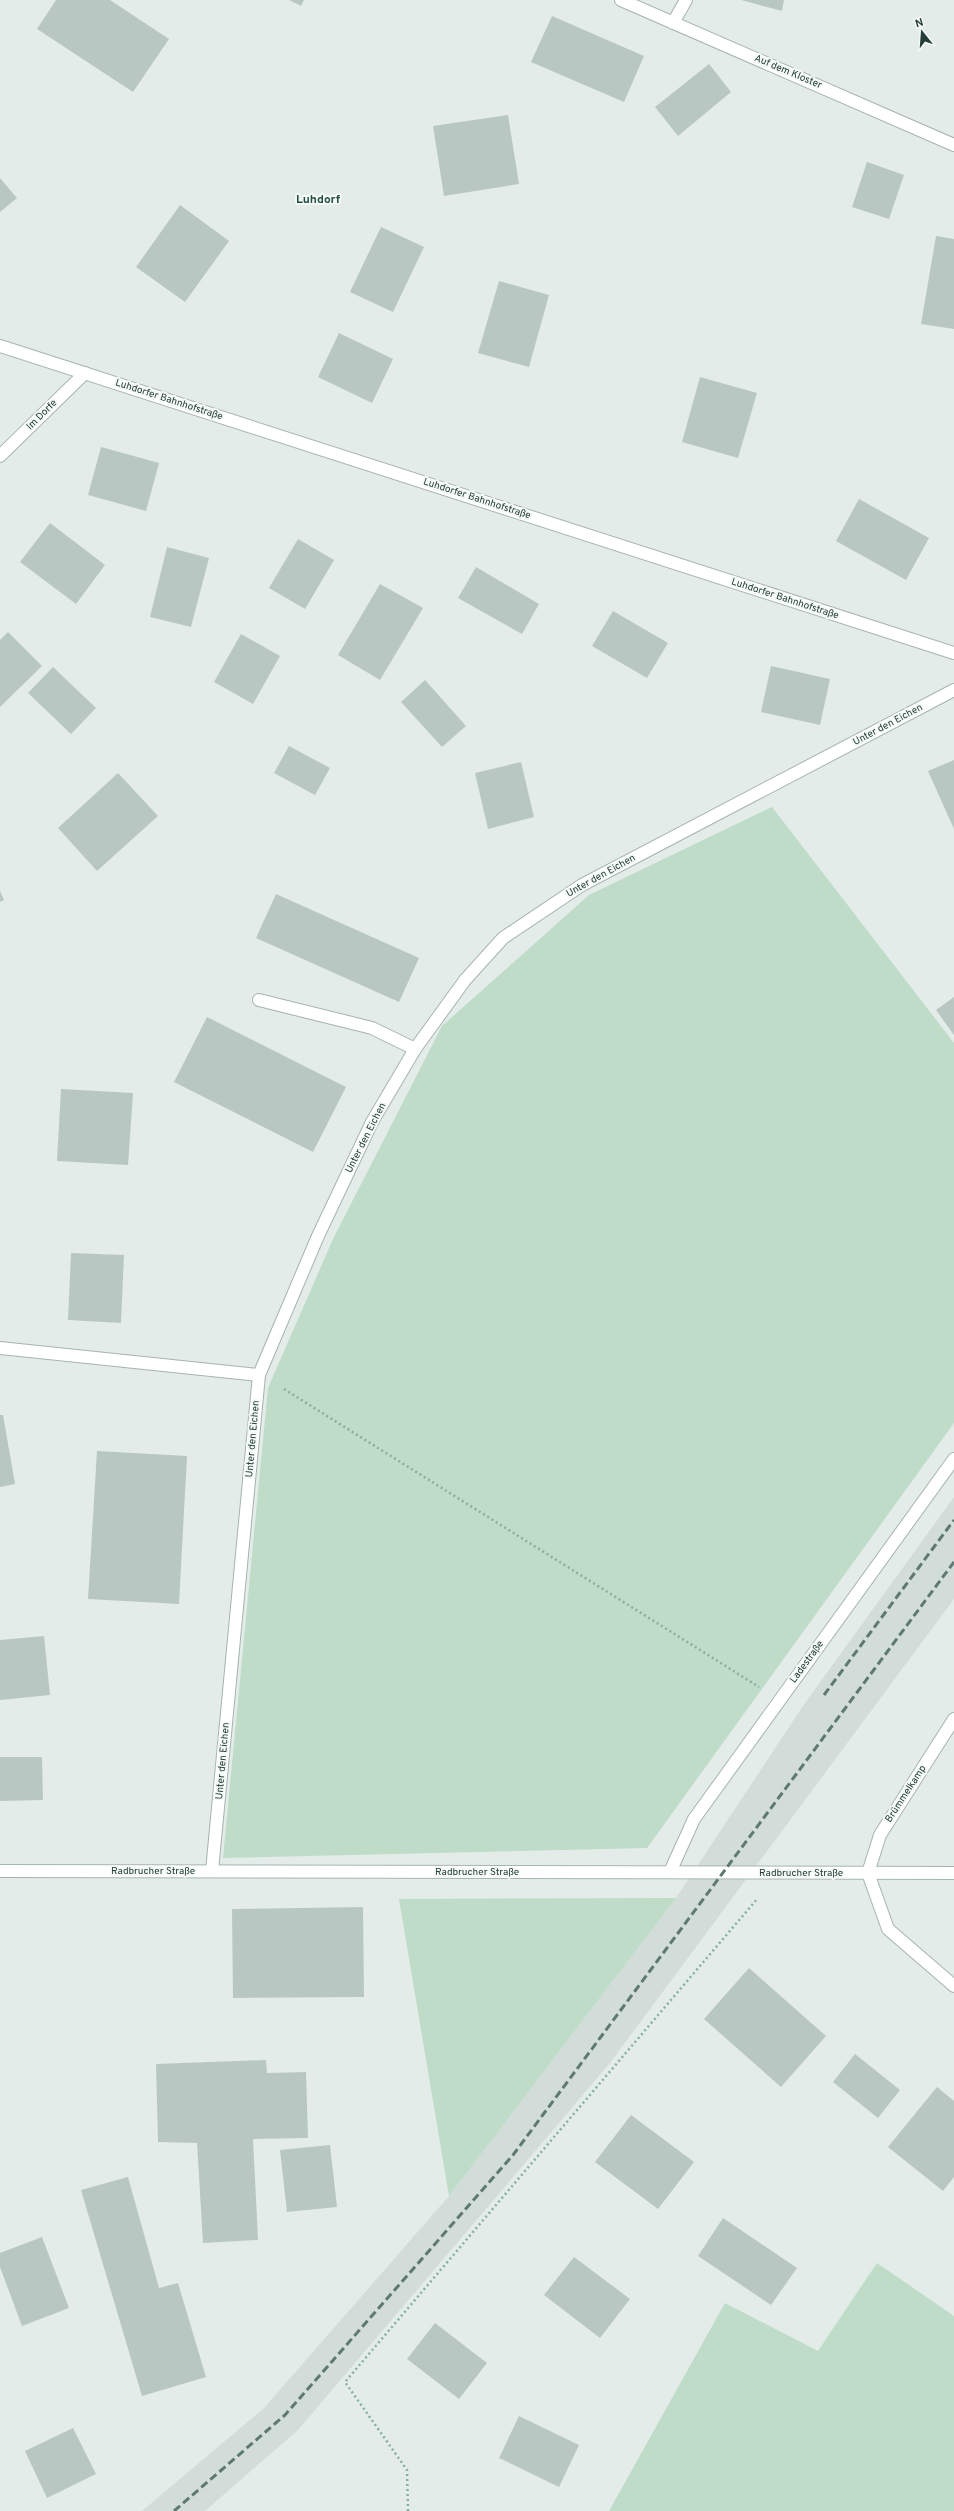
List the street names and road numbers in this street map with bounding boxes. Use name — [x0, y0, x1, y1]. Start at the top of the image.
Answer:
street label: Auf dem Kloster — [752, 52, 824, 92]
street label: Luhdorfer Bahnhofstraße — [114, 376, 224, 424]
street label: Im Dorfe — [24, 397, 60, 433]
street label: Luhdorfer Bahnhofstraße — [422, 475, 532, 523]
street label: Luhdorfer Bahnhofstraße — [730, 575, 840, 623]
street label: Unter den Eichen — [851, 701, 925, 749]
street label: Unter den Eichen — [564, 852, 638, 900]
street label: Unter den Eichen — [343, 1101, 389, 1175]
street label: Unter den Eichen — [243, 1400, 263, 1478]
street label: Ladestraße — [787, 1638, 827, 1686]
street label: Unter den Eichen — [213, 1722, 233, 1800]
street label: Brümmelkamp — [883, 1762, 930, 1825]
street label: Radbrucher Straße — [111, 1865, 195, 1878]
street label: Radbrucher Straße — [435, 1866, 519, 1879]
street label: Radbrucher Straße — [759, 1867, 843, 1880]

